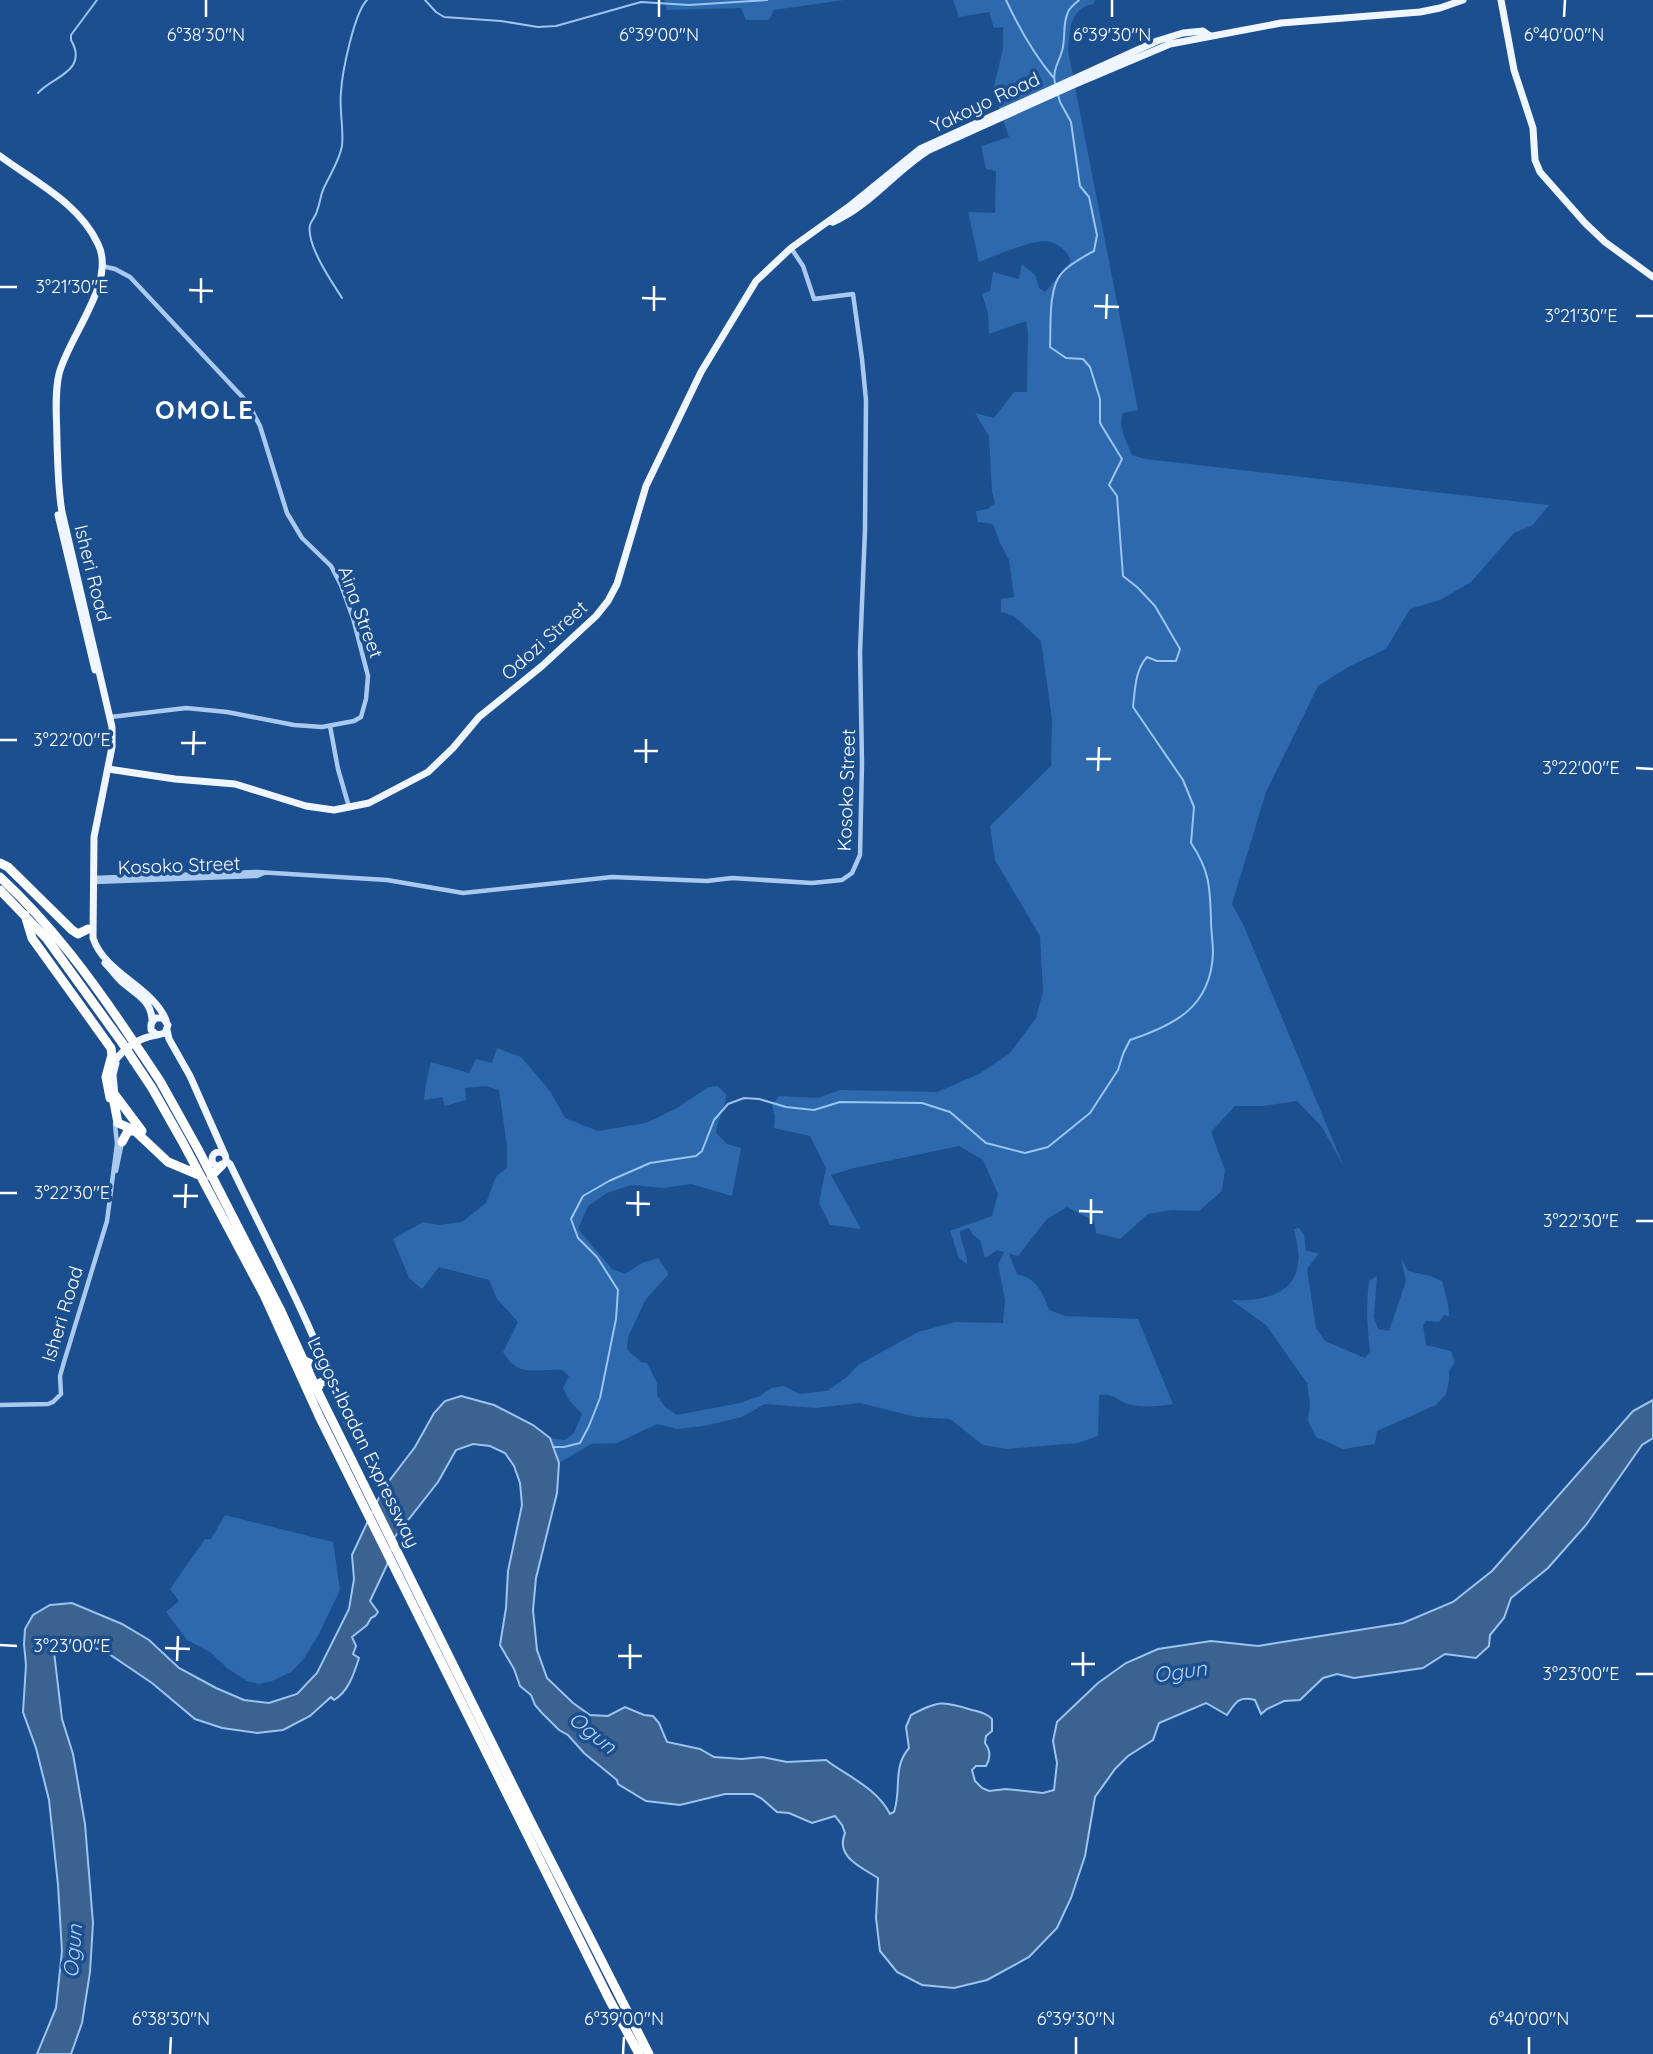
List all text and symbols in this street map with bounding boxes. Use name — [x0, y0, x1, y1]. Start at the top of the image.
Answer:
text: 6°38'30"N — [167, 23, 245, 46]
text: 6°39'00"N — [619, 23, 699, 46]
text: 6°39'30"N — [1073, 23, 1151, 46]
text: 6°40'00"N — [1524, 23, 1604, 46]
street label: Yakoyo Road — [927, 66, 1043, 138]
text: 3°21'30"E — [36, 275, 108, 298]
text: 3°21'30"E — [1545, 304, 1617, 327]
district label: OMOLE — [155, 393, 255, 426]
street label: Isheri Road — [69, 522, 117, 624]
street label: Aina Street — [333, 563, 389, 661]
street label: Odozi Street — [496, 595, 592, 685]
text: 3°22'00"E — [33, 728, 111, 751]
street label: Kosoko Street — [832, 728, 860, 852]
text: 3°22'00"E — [1542, 756, 1620, 779]
street label: Kosoko Street — [117, 851, 241, 879]
text: 3°22'30"E — [34, 1181, 110, 1204]
text: 3°22'30"E — [1543, 1209, 1619, 1232]
street label: Isheri Road — [36, 1263, 88, 1365]
street label: Lagos-Ibadan Expressway — [302, 1333, 426, 1551]
text: 3°23'00"E — [34, 1634, 110, 1657]
water label: Ogun — [1152, 1654, 1209, 1688]
text: 3°23'00"E — [1543, 1662, 1619, 1685]
water label: Ogun — [564, 1705, 622, 1759]
water label: Ogun — [57, 1923, 87, 1979]
text: 6°38'30"N — [132, 2007, 210, 2030]
text: 6°39'00"N — [584, 2007, 664, 2030]
text: 6°39'30"N — [1037, 2007, 1115, 2030]
text: 6°40'00"N — [1489, 2007, 1569, 2030]

